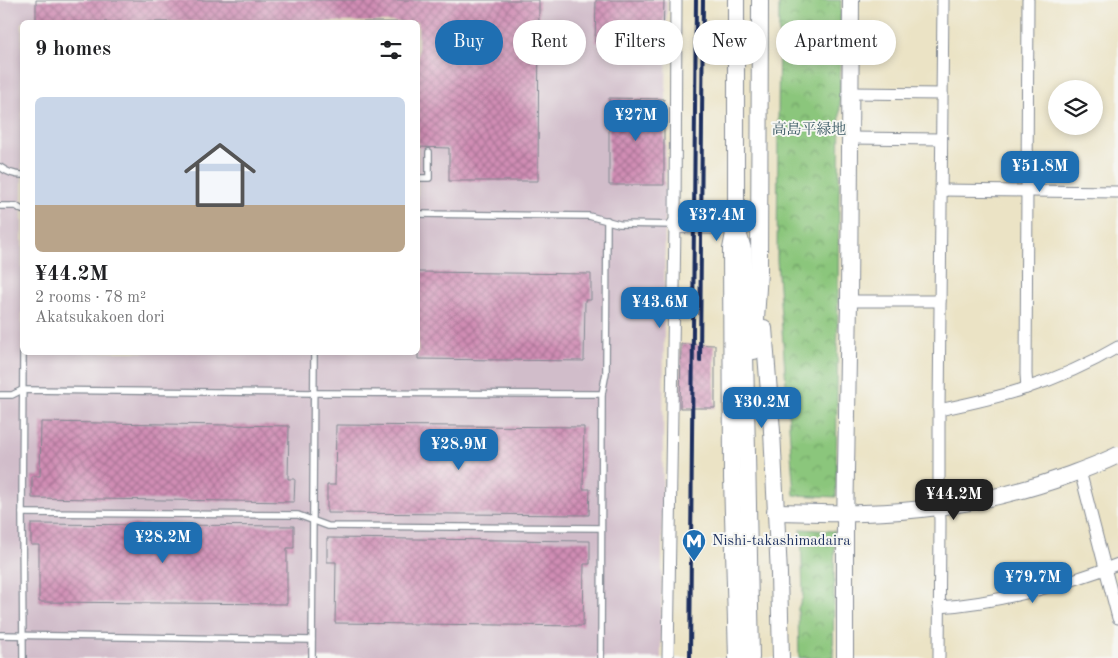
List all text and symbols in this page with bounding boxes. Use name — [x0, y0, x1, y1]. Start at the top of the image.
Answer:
chip: Buy — [435, 20, 503, 65]
chip: Rent — [513, 20, 586, 65]
chip: Filters — [596, 20, 683, 65]
chip: New — [693, 20, 766, 65]
chip: Apartment — [776, 20, 896, 65]
icon: filters — [377, 36, 405, 64]
text: 9 homes — [35, 39, 111, 60]
map controls — [1048, 80, 1103, 135]
button: layers — [1048, 80, 1103, 135]
pin: ¥27M — [606, 100, 666, 142]
text: ¥27M — [615, 108, 657, 124]
park label: 高島平緑地 — [771, 121, 847, 138]
icon: home — [175, 130, 265, 220]
pin: ¥51.8M — [999, 150, 1081, 193]
text: ¥51.8M — [1012, 159, 1068, 175]
pin: ¥37.4M — [676, 200, 758, 242]
text: ¥37.4M — [689, 208, 745, 224]
text: ¥44.2M — [35, 264, 108, 285]
pin: ¥43.6M — [619, 286, 701, 329]
text: 2 rooms · 78 m² — [35, 290, 146, 306]
text: ¥43.6M — [632, 295, 688, 311]
text: Akatsukakoen dori — [35, 310, 165, 326]
pin: ¥30.2M — [721, 386, 803, 429]
text: ¥30.2M — [734, 395, 790, 411]
pin: ¥28.9M — [418, 428, 500, 471]
text: ¥28.9M — [431, 437, 487, 453]
pin: ¥44.2M — [913, 478, 995, 521]
text: ¥44.2M — [926, 487, 982, 503]
pin: ¥28.2M — [122, 522, 204, 564]
metro station icon: Nishi-takashimadaira — [681, 528, 707, 562]
text: ¥28.2M — [135, 530, 191, 546]
place label: Nishi-takashimadaira — [712, 534, 851, 549]
pin: ¥79.7M — [992, 562, 1074, 604]
text: ¥79.7M — [1005, 570, 1061, 586]

